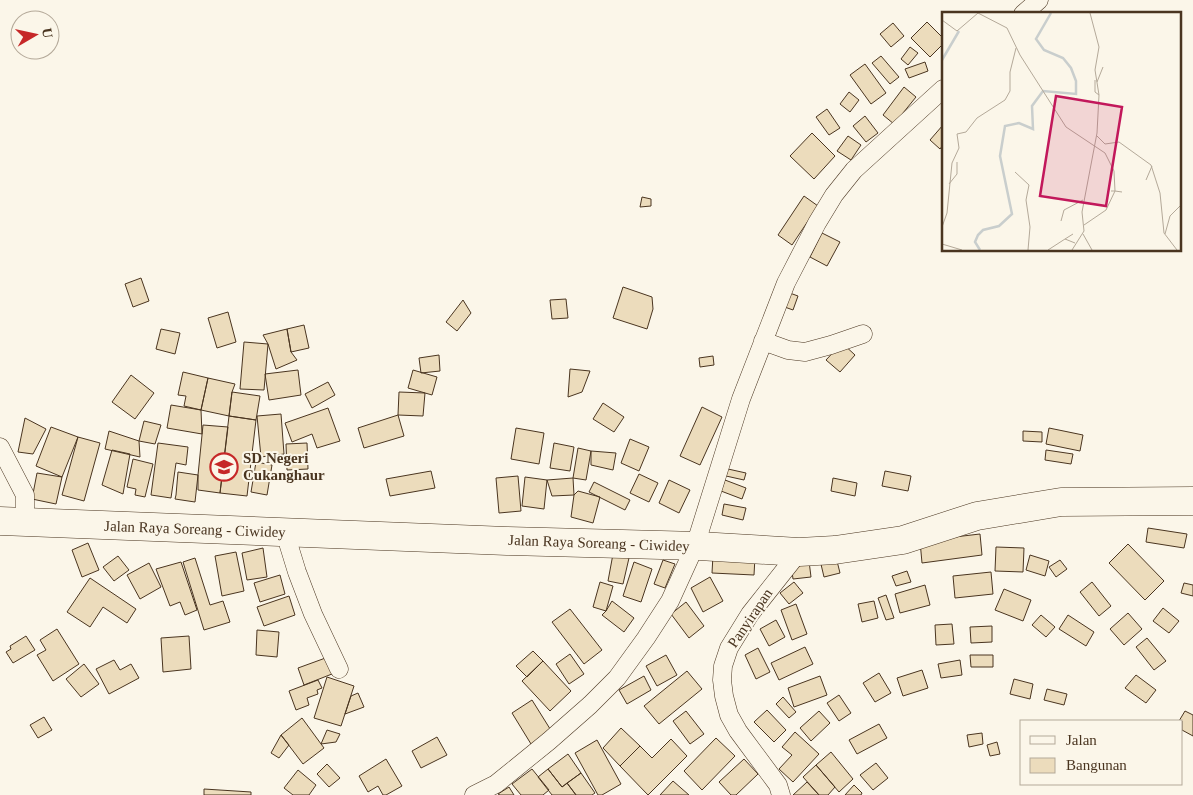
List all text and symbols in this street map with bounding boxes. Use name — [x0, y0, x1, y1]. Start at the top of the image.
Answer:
north arrow — [10, 10, 60, 60]
inset map — [942, 12, 1180, 251]
text: U — [39, 27, 56, 39]
place label: SD Negeri Cukanghaur — [243, 450, 325, 483]
school or university icon: SD Negeri Cukanghaur — [209, 452, 239, 482]
street label: Jalan Raya Soreang - Ciwidey — [104, 518, 287, 540]
street label: Jalan Raya Soreang - Ciwidey — [508, 532, 691, 554]
street label: Panyirapan — [724, 585, 776, 650]
legend — [1020, 720, 1183, 785]
text: Jalan — [1066, 732, 1097, 748]
text: Bangunan — [1066, 757, 1127, 773]

